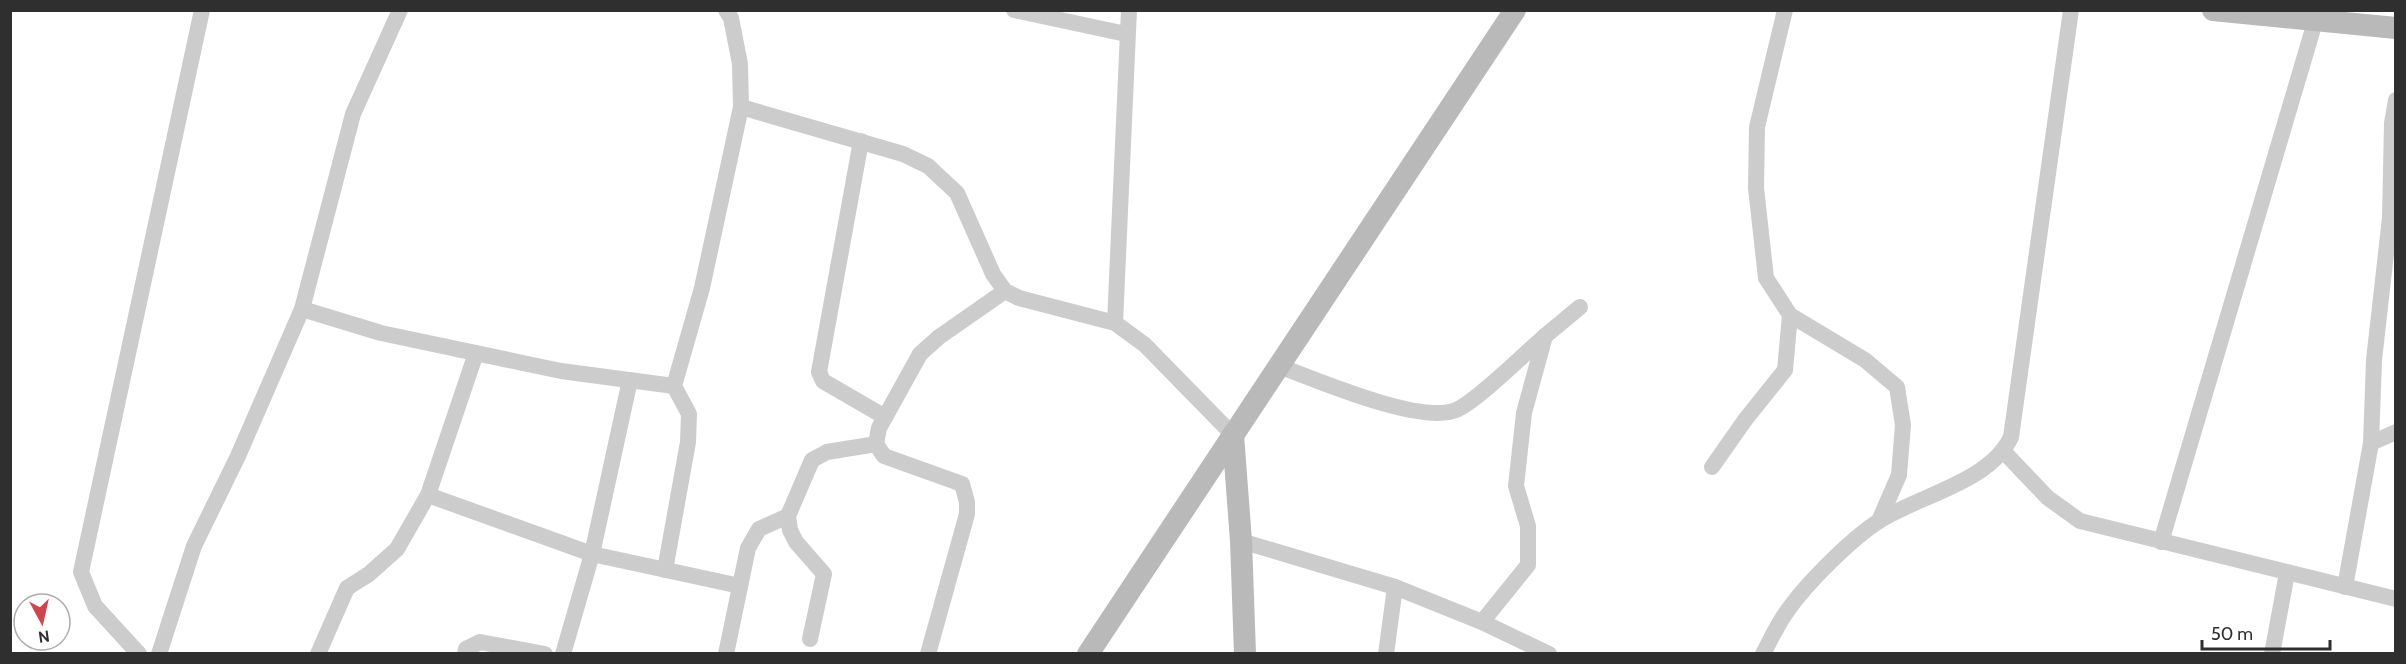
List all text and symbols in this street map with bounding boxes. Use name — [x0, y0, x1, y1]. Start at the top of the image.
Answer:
north arrow — [12, 592, 72, 652]
scale bar — [2202, 613, 2330, 651]
text: 50 m — [2211, 623, 2253, 645]
text: N — [37, 626, 51, 647]

